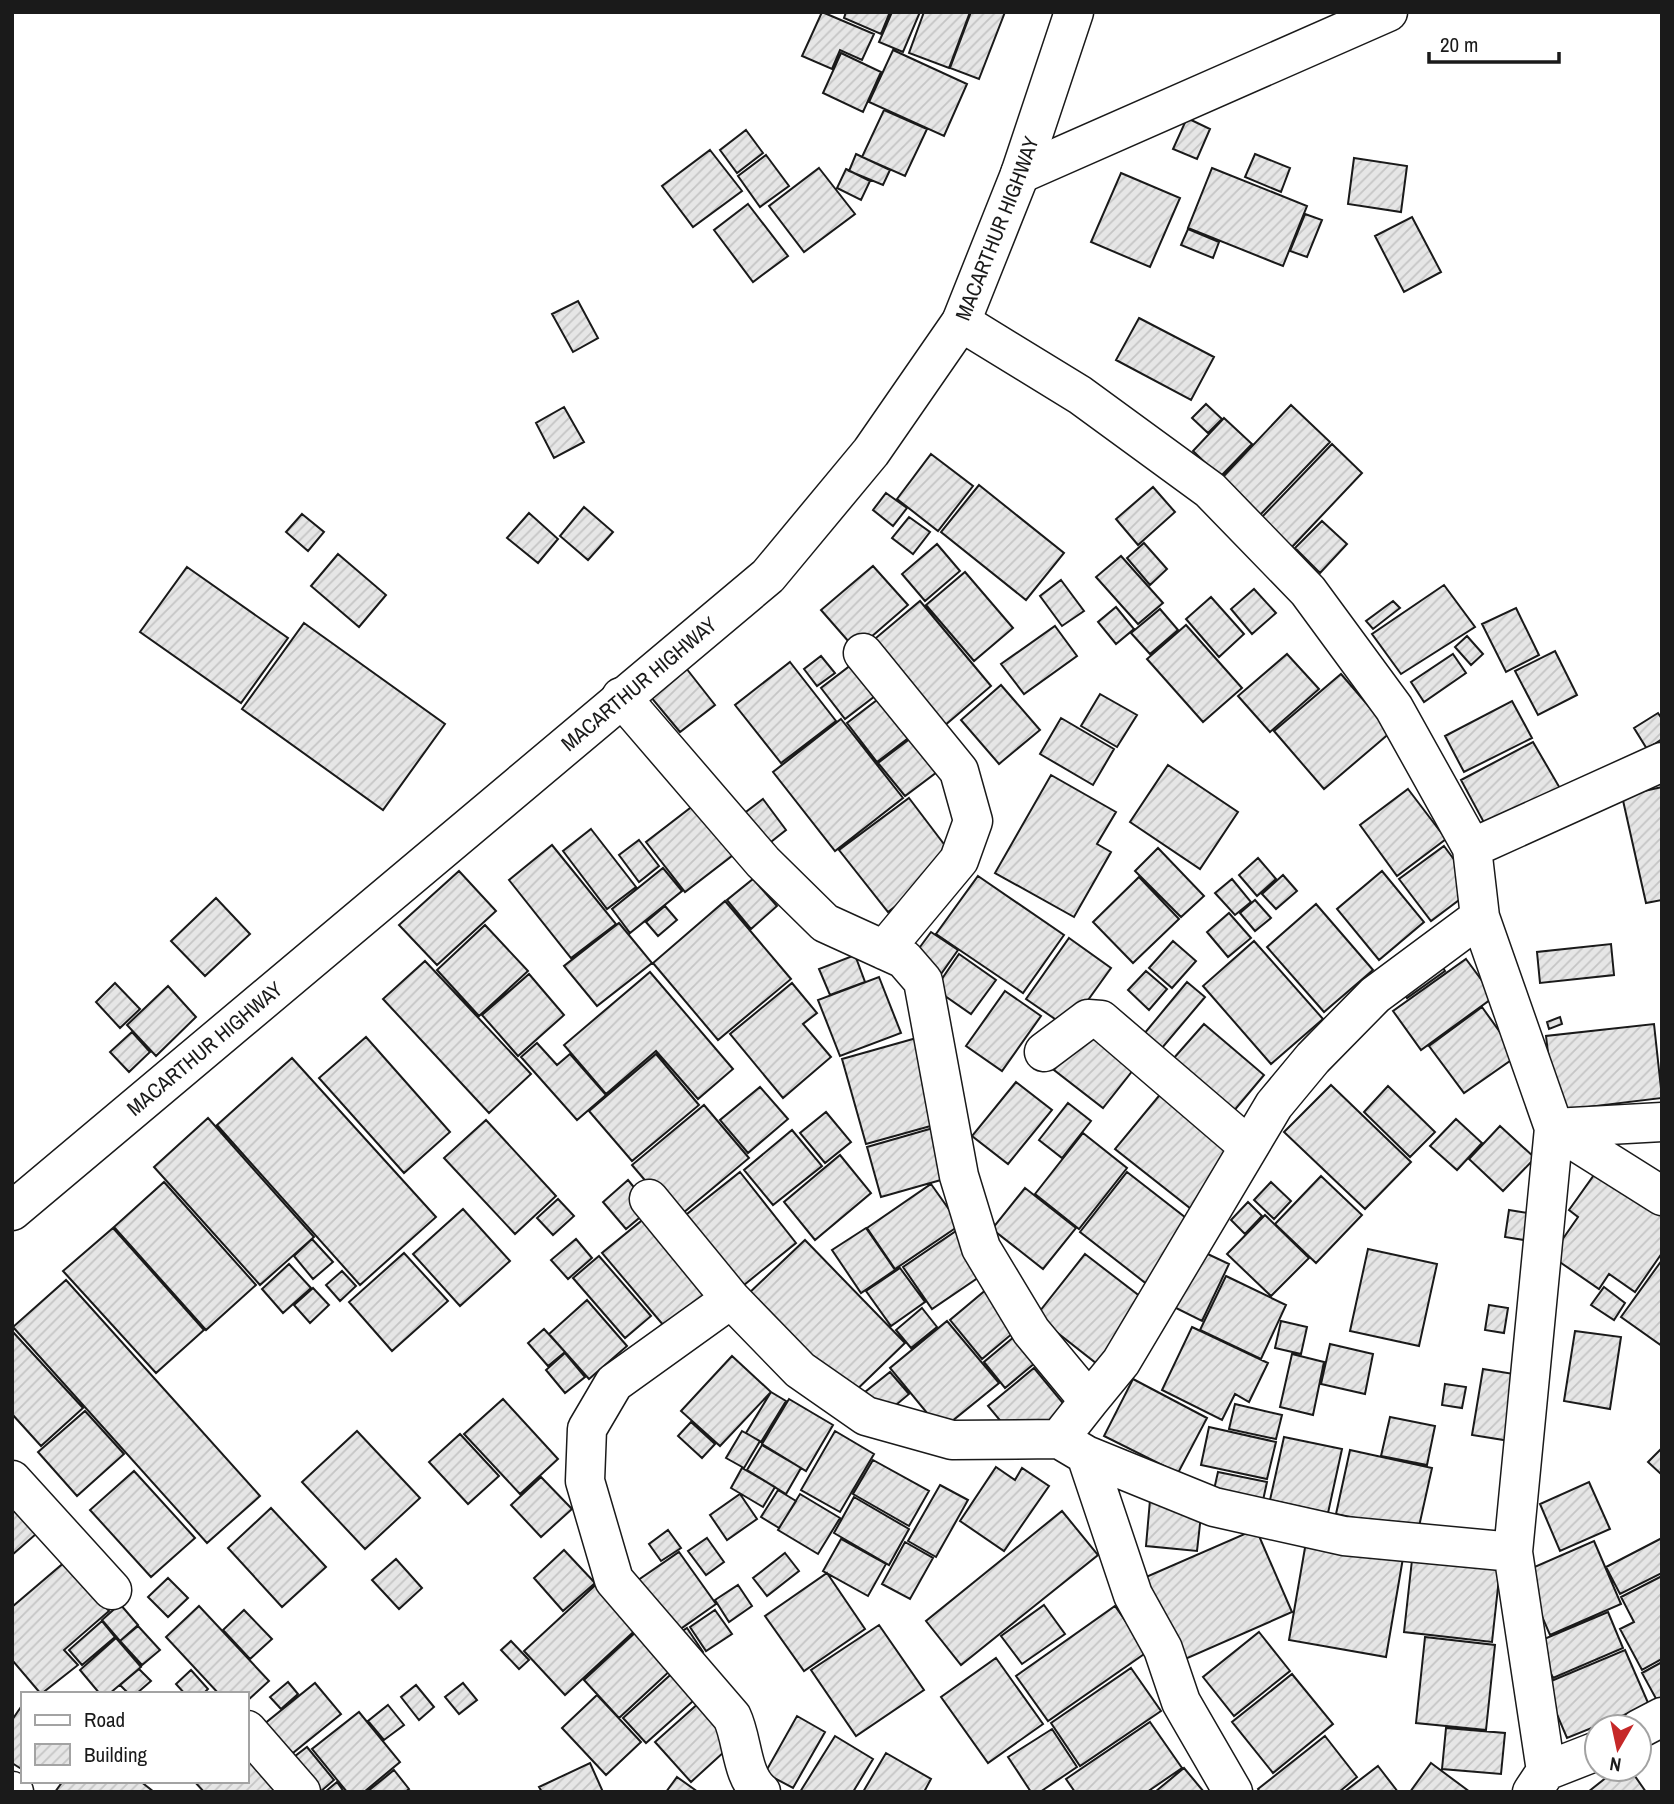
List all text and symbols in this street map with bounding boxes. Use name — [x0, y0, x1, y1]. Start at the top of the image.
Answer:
scale bar — [1429, 21, 1558, 65]
text: 20 m — [1440, 30, 1478, 59]
street label: MACARTHUR HIGHWAY — [948, 132, 1046, 325]
street label: MACARTHUR HIGHWAY — [555, 610, 723, 758]
street label: MACARTHUR HIGHWAY — [121, 974, 289, 1122]
legend — [21, 1692, 248, 1783]
text: Road — [84, 1705, 125, 1734]
north arrow — [1583, 1713, 1653, 1783]
text: Building — [84, 1740, 148, 1769]
text: N — [1608, 1751, 1623, 1779]

